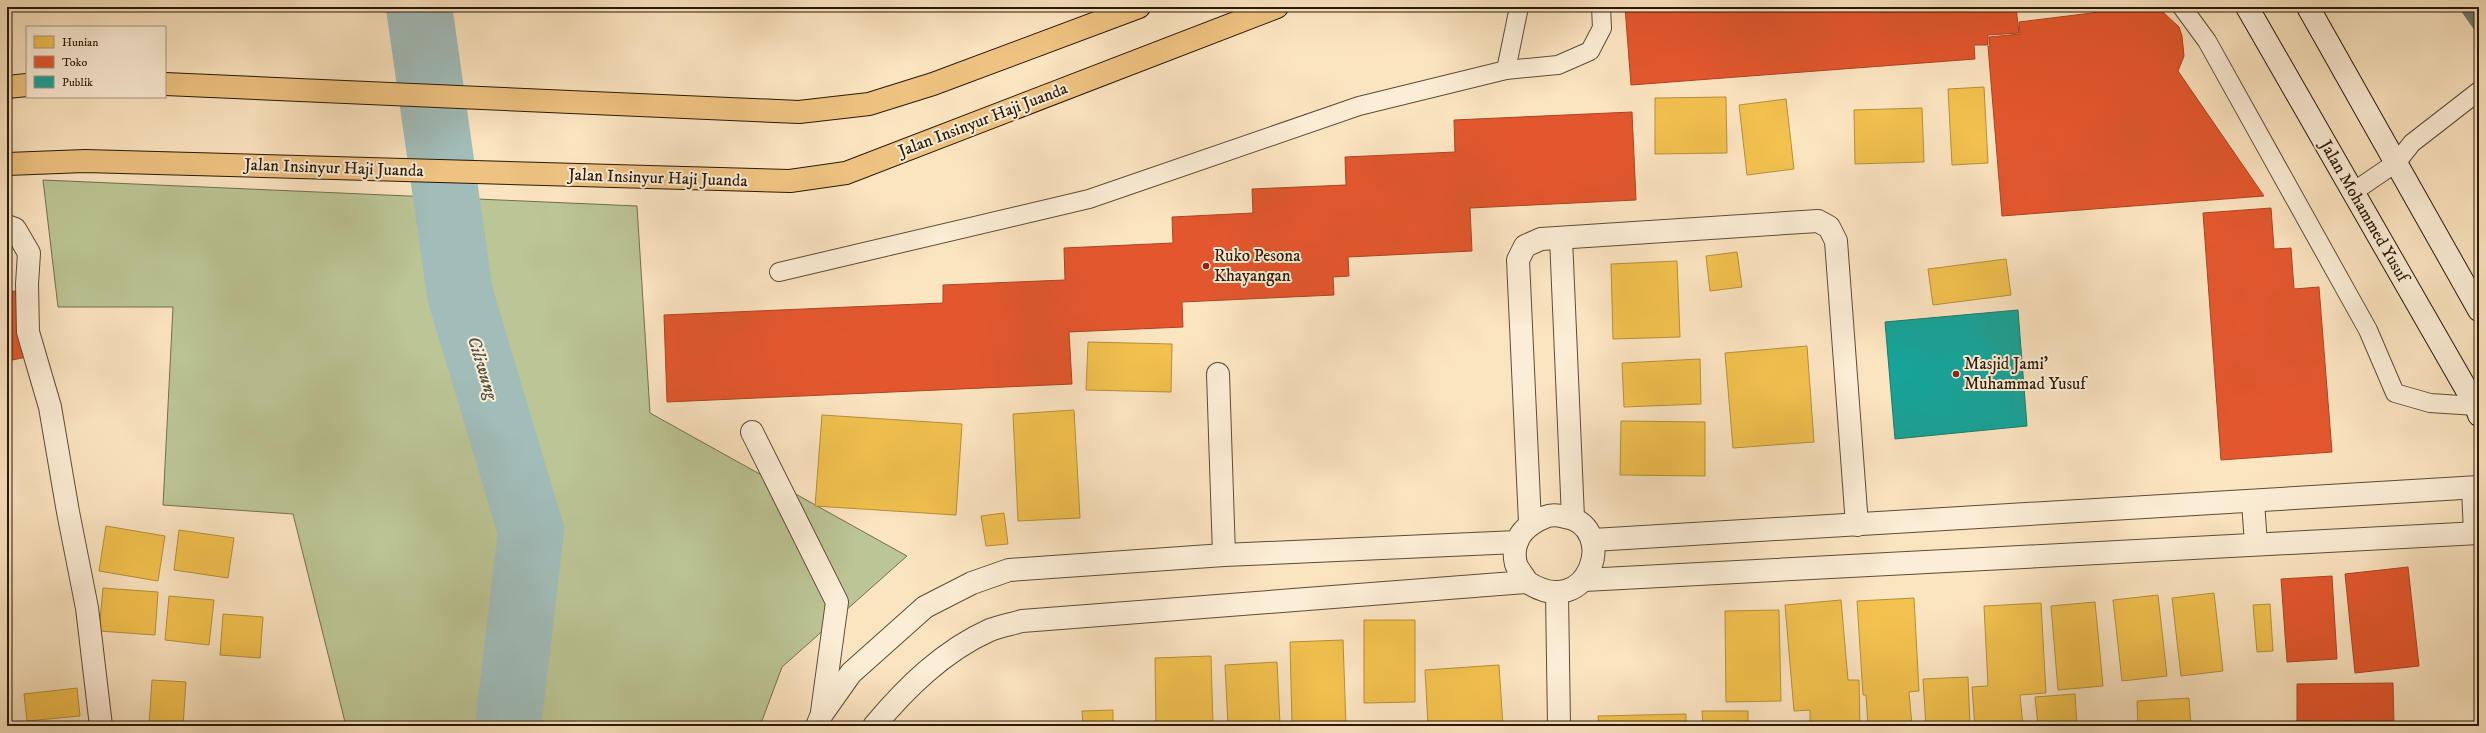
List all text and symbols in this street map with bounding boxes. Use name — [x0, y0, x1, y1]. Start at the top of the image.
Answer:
legend — [26, 26, 166, 98]
text: Hunian — [62, 35, 99, 50]
text: Toko — [62, 55, 87, 70]
text: Publik — [62, 75, 93, 90]
street label: Jalan Insinyur Haji Juanda — [893, 77, 1071, 163]
street label: Jalan Mohammed Yusuf — [2313, 135, 2415, 288]
street label: Jalan Insinyur Haji Juanda — [242, 154, 425, 182]
street label: Jalan Insinyur Haji Juanda — [566, 164, 749, 192]
place label: Ruko Pesona Khayangan — [1214, 245, 1301, 287]
marker: Ruko Pesona Khayangan — [1201, 261, 1211, 271]
water label: Ciliwung — [462, 334, 503, 404]
place label: Masjid Jami' Muhammad Yusuf — [1964, 353, 2088, 395]
marker: Masjid Jami' Muhammad Yusuf — [1951, 369, 1961, 379]

